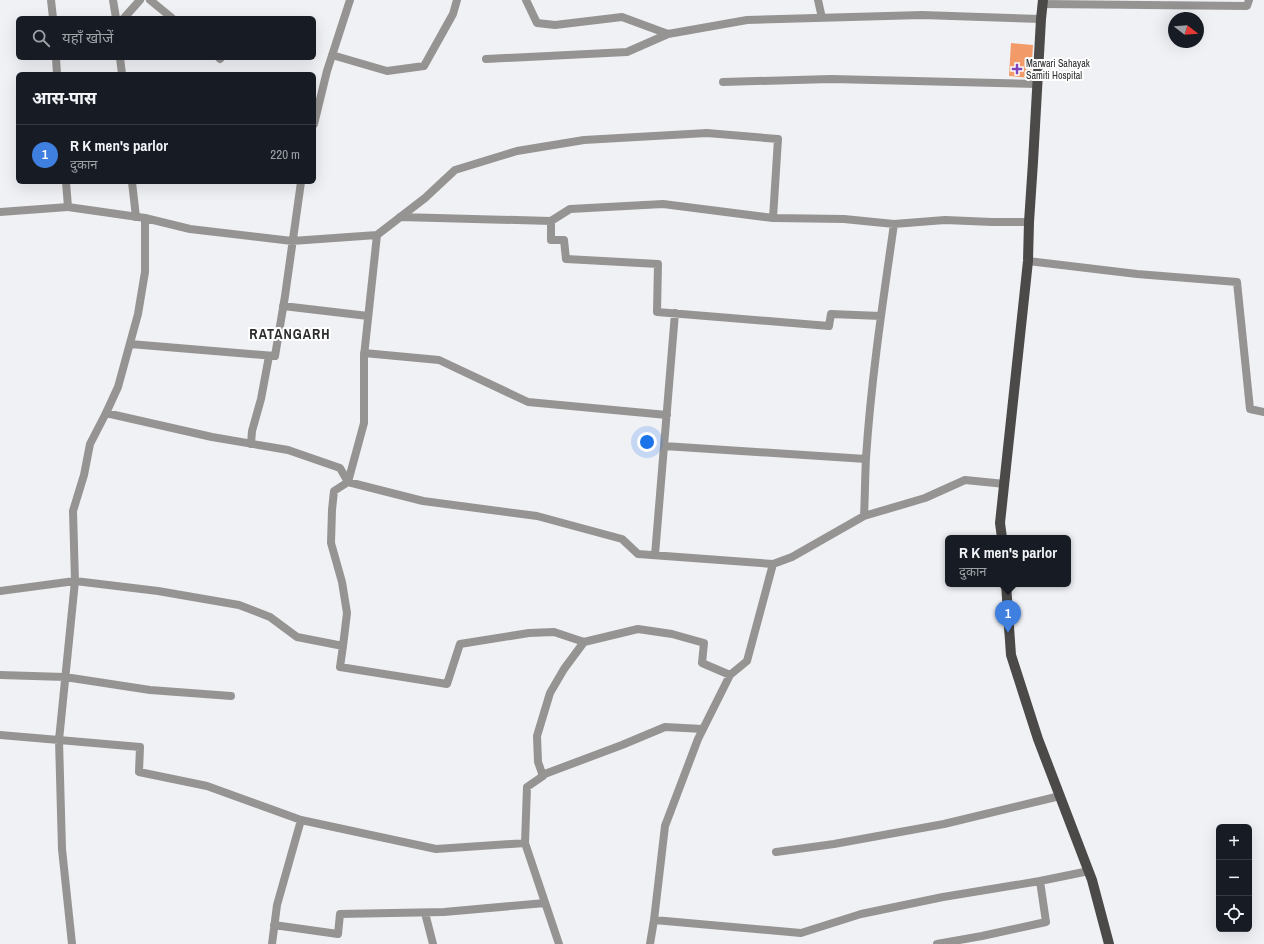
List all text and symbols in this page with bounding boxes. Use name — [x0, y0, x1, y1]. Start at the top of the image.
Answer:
north arrow — [1168, 12, 1204, 48]
search box — [16, 16, 316, 60]
icon: search — [30, 27, 52, 49]
text: यहाँ खोजें — [62, 27, 113, 48]
place label: Marwari Sahayak Samiti Hospital — [1026, 57, 1091, 82]
marker: Marwari Sahayak Samiti Hospital — [1011, 63, 1023, 75]
text: आस-पास — [32, 86, 97, 109]
text: R K men's parlor — [70, 135, 168, 156]
text: 1 — [42, 146, 48, 163]
text: 220 m — [270, 146, 300, 163]
text: दुकान — [70, 156, 97, 173]
district label: RATANGARH — [249, 325, 331, 343]
your location — [637, 432, 657, 452]
popup — [945, 535, 1071, 587]
text: R K men's parlor — [959, 542, 1057, 563]
text: दुकान — [959, 563, 987, 580]
pin: 1 — [995, 600, 1021, 633]
map controls — [1216, 824, 1252, 932]
button: + — [1216, 824, 1252, 860]
button: − — [1216, 860, 1252, 896]
button: locate — [1216, 896, 1252, 932]

